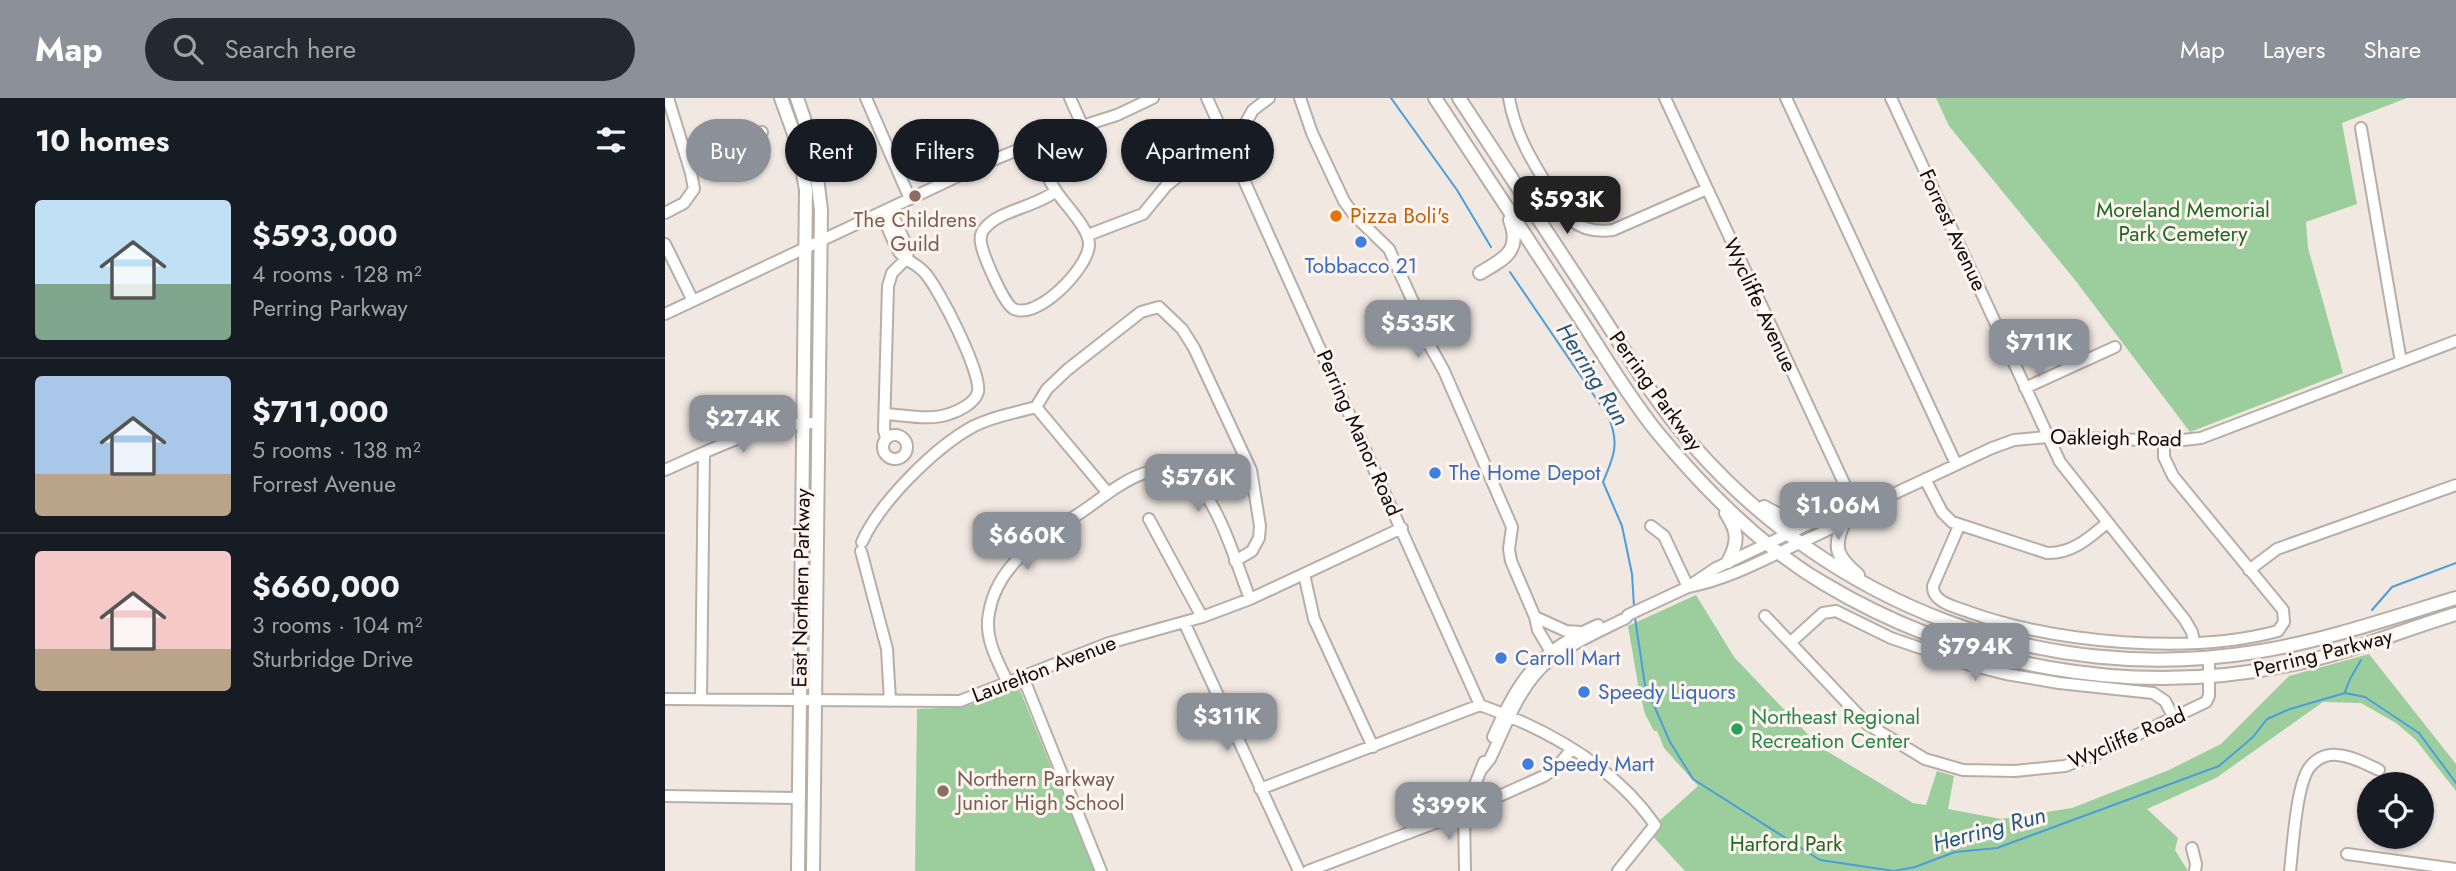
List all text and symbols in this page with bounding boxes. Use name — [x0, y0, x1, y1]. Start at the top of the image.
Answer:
search box — [145, 18, 635, 81]
text: Map — [35, 26, 103, 73]
icon: search — [169, 30, 207, 68]
text: Search here — [225, 30, 356, 68]
text: Map — [2180, 32, 2225, 67]
text: Layers — [2263, 32, 2325, 67]
text: Share — [2363, 32, 2421, 67]
text: 10 homes — [35, 119, 169, 162]
chip: Buy — [686, 119, 771, 182]
chip: Rent — [785, 119, 877, 182]
chip: Filters — [891, 119, 999, 182]
chip: New — [1013, 119, 1107, 182]
chip: Apartment — [1121, 119, 1274, 182]
icon: filters — [592, 121, 630, 159]
street label: Forrest Avenue — [1912, 164, 1994, 296]
pin: $593K — [1518, 176, 1616, 236]
text: $593K — [1530, 182, 1604, 216]
marker: The Childrens Guild — [907, 188, 923, 204]
park label: Moreland Memorial Park Cemetery — [2096, 195, 2270, 249]
place label: Pizza Boli's — [1350, 201, 1449, 231]
place label: The Childrens Guild — [854, 205, 976, 259]
marker: Pizza Boli's — [1328, 208, 1344, 224]
text: $593,000 — [252, 214, 398, 257]
icon: home — [91, 228, 175, 312]
street label: Wycliffe Avenue — [1716, 233, 1804, 377]
marker: Tobbacco 21 — [1353, 234, 1369, 250]
place label: Tobbacco 21 — [1305, 251, 1417, 281]
text: 4 rooms · 128 m² — [252, 257, 422, 291]
text: Perring Parkway — [252, 291, 408, 325]
pin: $535K — [1369, 300, 1467, 360]
text: $535K — [1381, 306, 1455, 340]
water label: Herring Run — [1548, 316, 1638, 432]
pin: $711K — [1990, 320, 2088, 379]
street label: Perring Parkway — [1602, 325, 1710, 458]
text: $711K — [2005, 325, 2073, 359]
street label: Perring Manor Road — [1309, 345, 1409, 521]
text: $711,000 — [252, 390, 389, 433]
pin: $274K — [694, 396, 792, 455]
text: $274K — [705, 401, 781, 435]
icon: home — [91, 404, 175, 488]
street label: Oakleigh Road — [2050, 422, 2182, 454]
text: 5 rooms · 138 m² — [252, 433, 421, 467]
pin: $576K — [1149, 454, 1247, 514]
place label: The Home Depot — [1449, 458, 1600, 488]
text: $576K — [1161, 460, 1235, 494]
marker: The Home Depot — [1427, 465, 1443, 481]
text: Forrest Avenue — [252, 467, 396, 501]
pin: $1.06M — [1781, 482, 1895, 542]
street label: East Northern Parkway — [784, 487, 818, 688]
text: $1.06M — [1796, 488, 1880, 522]
pin: $660K — [978, 512, 1076, 572]
text: $660K — [989, 518, 1065, 552]
text: $660,000 — [252, 565, 400, 608]
icon: home — [91, 579, 175, 663]
text: 3 rooms · 104 m² — [252, 608, 422, 642]
street label: Perring Parkway — [2250, 621, 2396, 685]
pin: $794K — [1926, 624, 2024, 683]
street label: Laurelton Avenue — [968, 628, 1121, 710]
text: $794K — [1937, 629, 2013, 663]
text: Sturbridge Drive — [252, 642, 413, 676]
place label: Carroll Mart — [1515, 643, 1620, 673]
marker: Carroll Mart — [1493, 650, 1509, 666]
place label: Speedy Liquors — [1598, 677, 1736, 707]
marker: Speedy Liquors — [1576, 684, 1592, 700]
pin: $311K — [1178, 694, 1276, 753]
text: $311K — [1193, 699, 1261, 733]
street label: Wycliffe Road — [2064, 700, 2190, 776]
place label: Northeast Regional Recreation Center — [1751, 702, 1920, 756]
marker: Northeast Regional Recreation Center — [1729, 721, 1745, 737]
place label: Speedy Mart — [1542, 749, 1654, 779]
marker: Speedy Mart — [1520, 756, 1536, 772]
place label: Northern Parkway Junior High School — [954, 764, 1125, 818]
map controls — [2357, 772, 2434, 849]
button: locate — [2357, 772, 2434, 849]
pin: $399K — [1400, 782, 1498, 842]
marker: Northern Parkway Junior High School — [935, 783, 951, 799]
text: $399K — [1411, 788, 1487, 822]
water label: Herring Run — [1929, 798, 2049, 860]
park label: Harford Park — [1730, 829, 1843, 859]

